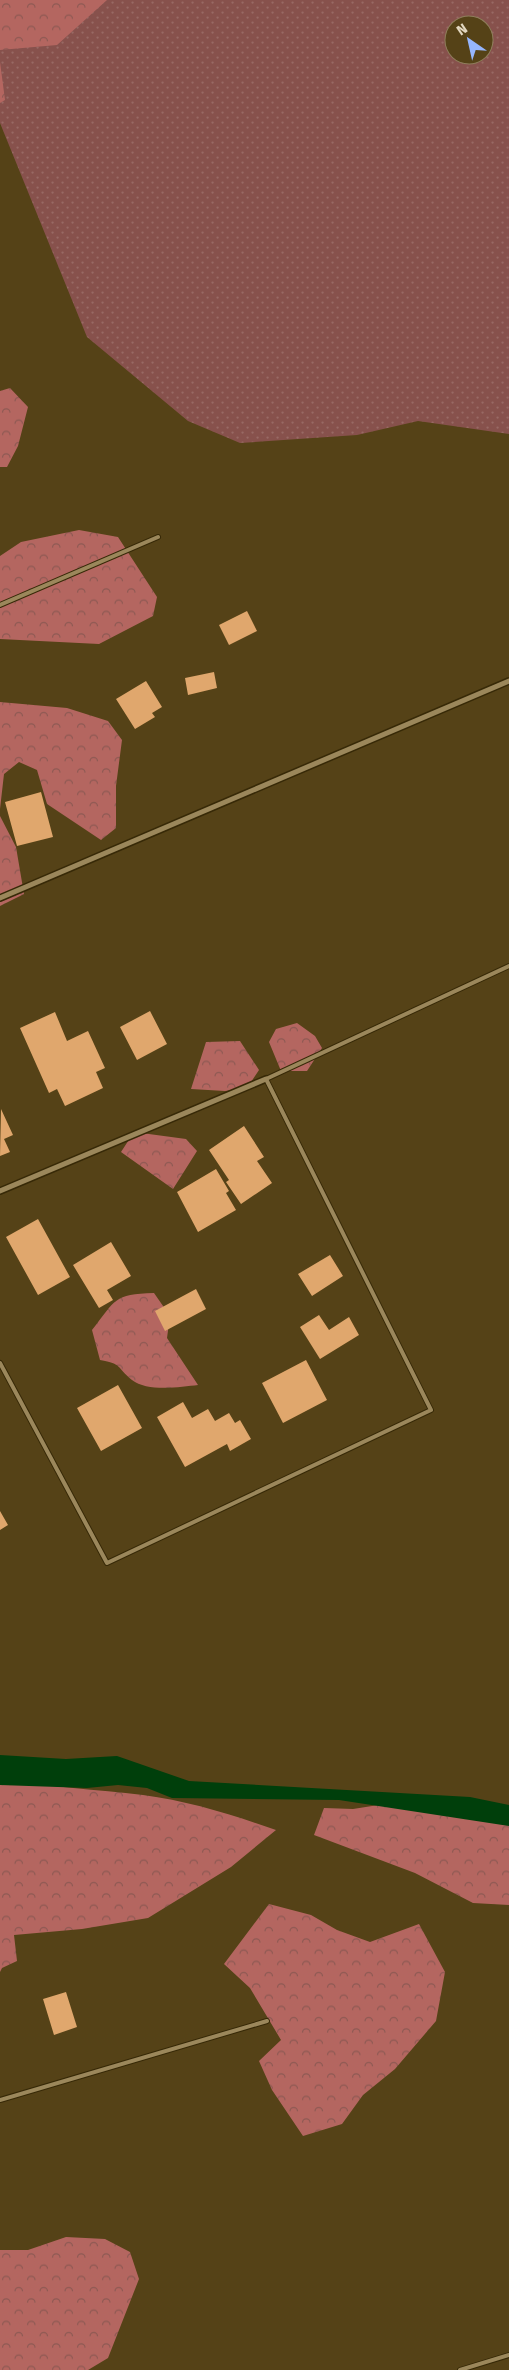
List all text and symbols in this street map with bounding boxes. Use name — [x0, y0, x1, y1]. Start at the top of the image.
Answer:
north arrow — [444, 15, 494, 65]
text: N — [453, 20, 471, 39]

